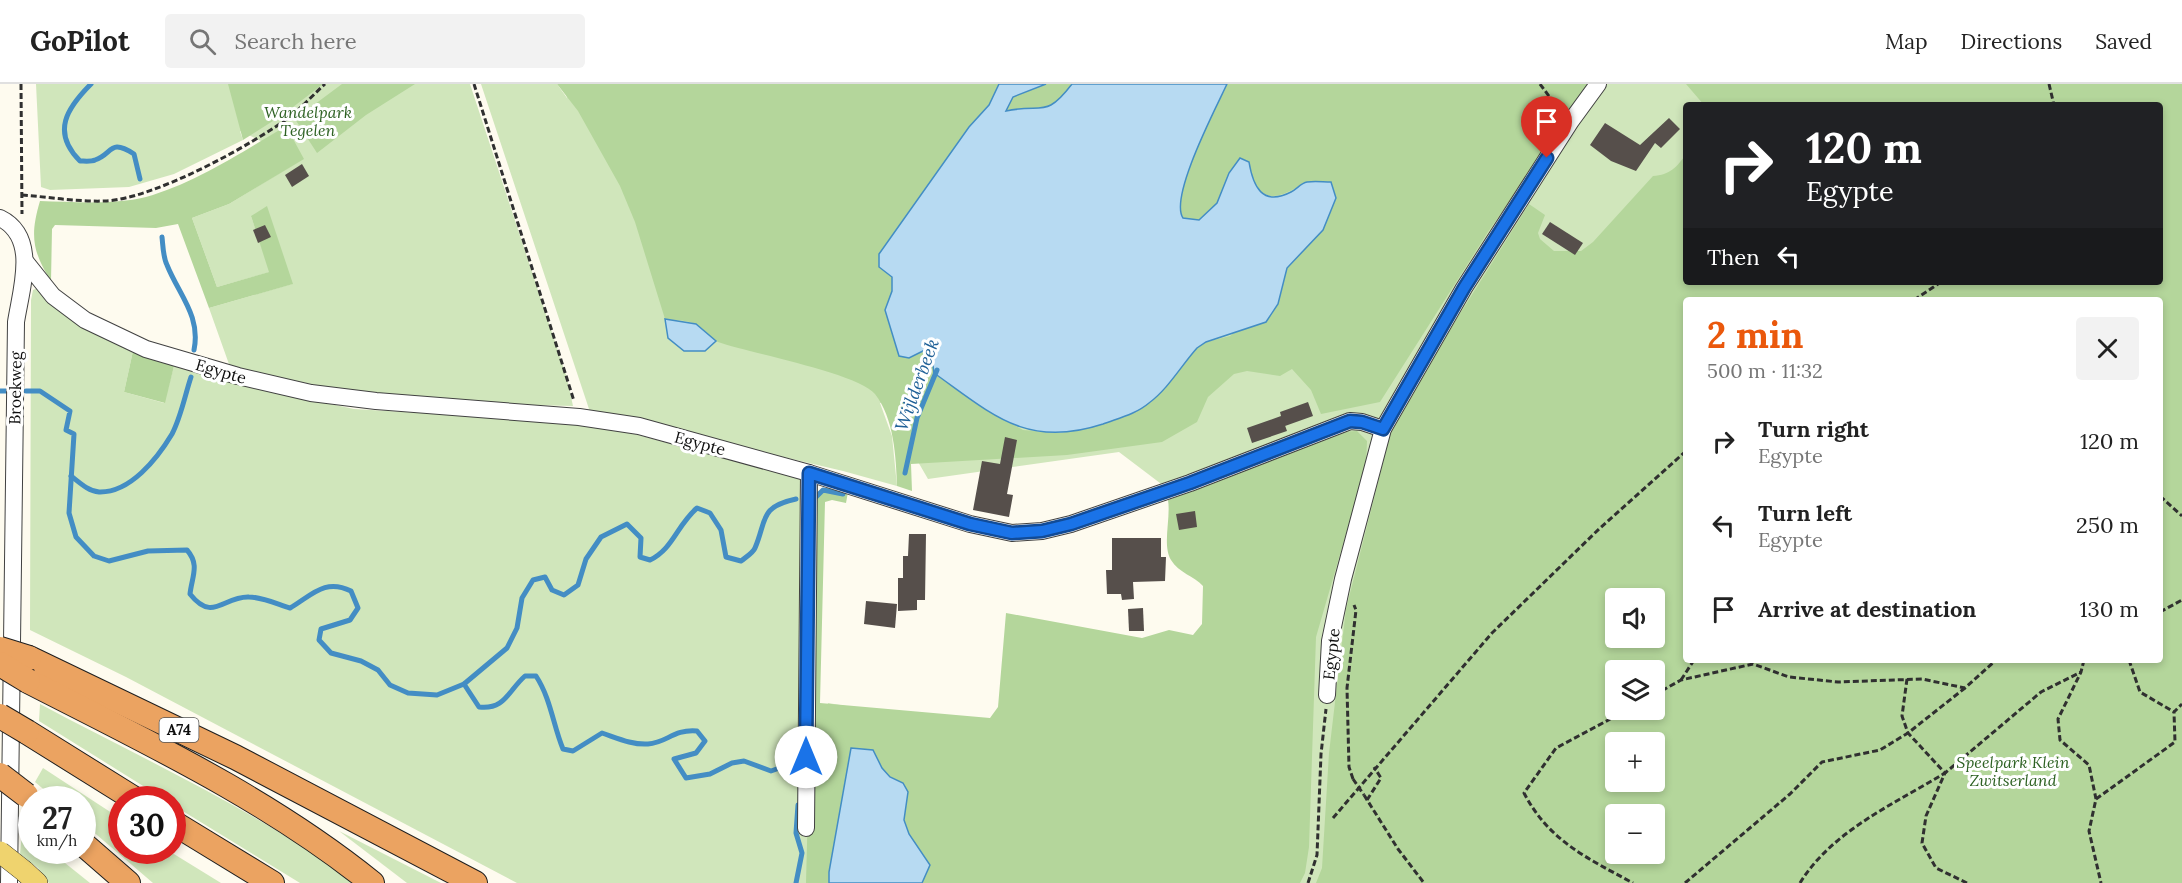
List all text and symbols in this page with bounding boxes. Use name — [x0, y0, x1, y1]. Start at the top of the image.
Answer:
search box — [165, 14, 585, 68]
text: GoPilot — [30, 23, 129, 59]
icon: search — [186, 25, 219, 58]
text: Search here — [234, 27, 357, 55]
text: Map — [1885, 28, 1928, 55]
text: Directions — [1961, 28, 2062, 55]
text: Saved — [2095, 28, 2152, 55]
pin — [1521, 96, 1572, 158]
park label: Wandelpark Tegelen — [264, 102, 352, 140]
icon: arrive — [1530, 105, 1563, 138]
text: 120 m — [1806, 121, 1922, 175]
icon: right — [1707, 126, 1785, 204]
text: Egypte — [1806, 174, 1894, 208]
icon: left — [1772, 240, 1805, 273]
text: Then — [1707, 243, 1760, 271]
text: 2 min — [1707, 312, 1804, 358]
button: close — [2076, 317, 2139, 380]
water label: Wijlderbeek — [889, 336, 944, 434]
street label: Broekweg — [4, 350, 26, 425]
street label: Egypte — [193, 354, 249, 388]
text: 500 m · 11:32 — [1707, 358, 1823, 383]
text: Turn right — [1758, 415, 1869, 443]
icon: right — [1707, 425, 1740, 458]
street label: Egypte — [672, 427, 728, 459]
text: 120 m — [2080, 427, 2139, 455]
text: Egypte — [1758, 443, 1823, 468]
text: Turn left — [1758, 499, 1852, 527]
icon: left — [1707, 509, 1740, 542]
text: 250 m — [2076, 511, 2139, 539]
text: Egypte — [1758, 527, 1823, 552]
map controls — [1605, 588, 1665, 864]
button: sound — [1605, 588, 1665, 648]
icon: arrive — [1707, 593, 1740, 626]
text: Arrive at destination — [1758, 595, 1976, 623]
text: 130 m — [2080, 595, 2139, 623]
street label: Egypte — [1318, 627, 1344, 681]
button: layers — [1605, 660, 1665, 720]
road number: A74 — [160, 718, 198, 742]
position arrow — [774, 725, 838, 789]
button: + — [1605, 732, 1665, 792]
park label: Speelpark Klein Zwitserland — [1956, 752, 2070, 790]
speed limit sign: 30 — [108, 786, 186, 864]
text: 27 — [42, 799, 72, 837]
button: − — [1605, 804, 1665, 864]
text: km/h — [37, 831, 77, 850]

